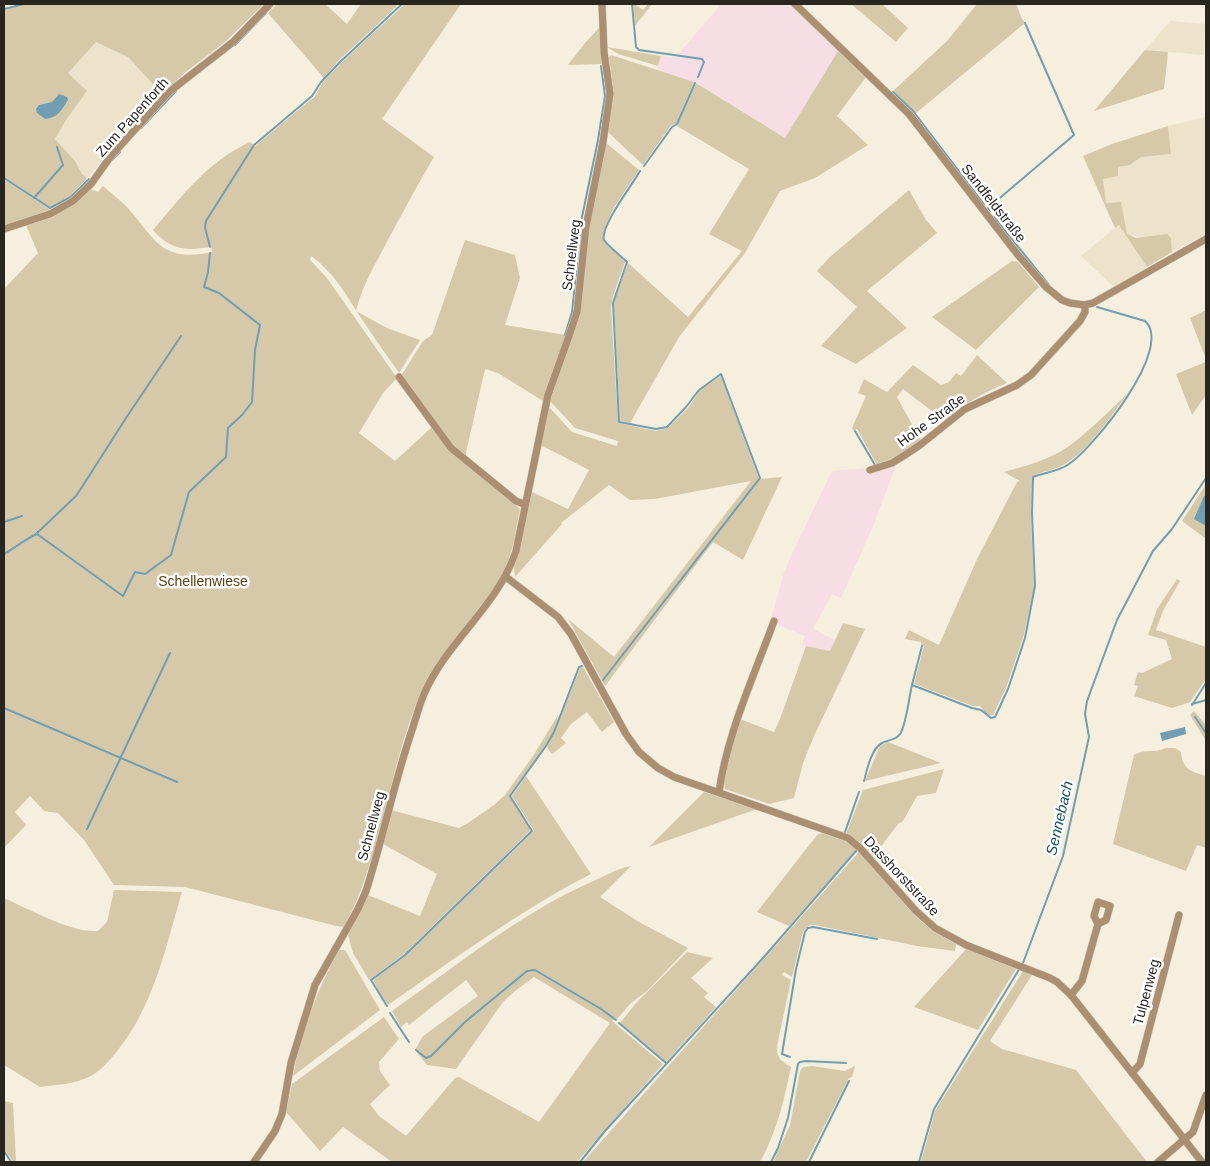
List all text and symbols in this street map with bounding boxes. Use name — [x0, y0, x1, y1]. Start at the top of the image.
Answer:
street label: Zum Papenforth — [92, 74, 172, 160]
street label: Sandfeldstraße — [958, 161, 1030, 245]
street label: Schnellweg — [559, 218, 583, 292]
street label: Hohe Straße — [894, 390, 968, 450]
park label: Schellenwiese — [158, 573, 248, 589]
water label: Sennebach — [1042, 779, 1076, 857]
street label: Schnellweg — [354, 789, 388, 863]
street label: Dasshorststraße — [861, 833, 943, 919]
street label: Tulpenweg — [1129, 957, 1163, 1027]

